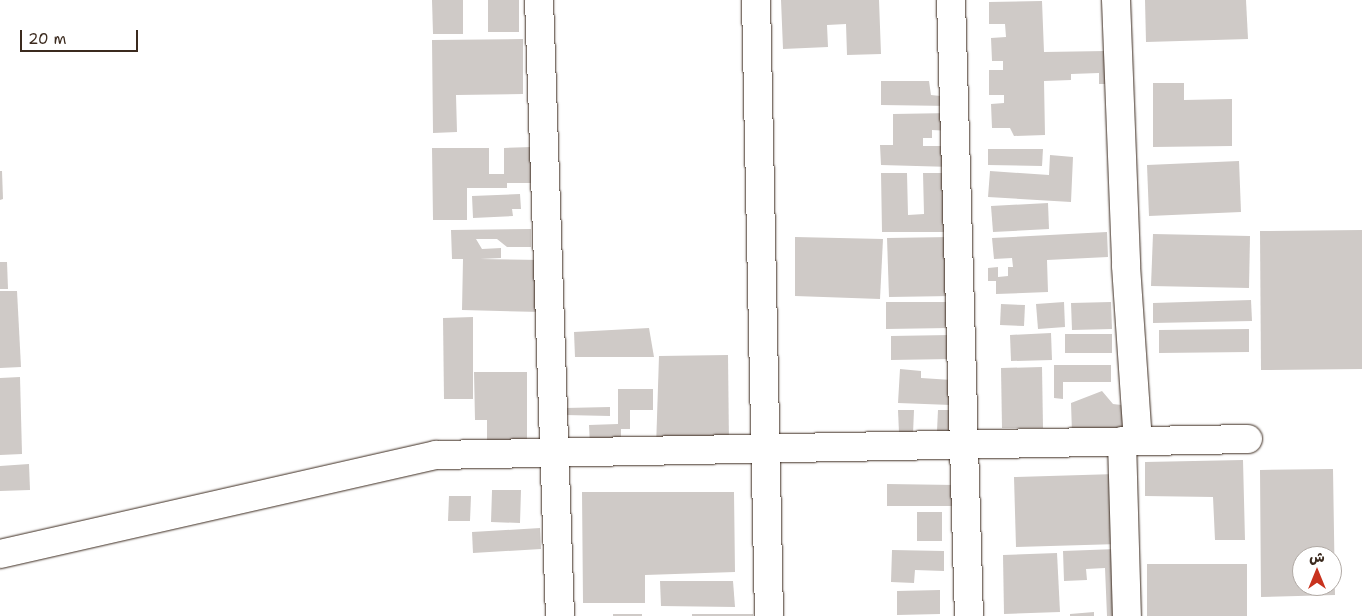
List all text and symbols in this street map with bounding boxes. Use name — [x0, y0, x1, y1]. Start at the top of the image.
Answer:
scale bar — [22, 20, 140, 52]
text: 20 m — [28, 29, 67, 49]
north arrow — [1292, 546, 1342, 596]
text: ش — [1309, 548, 1325, 566]

